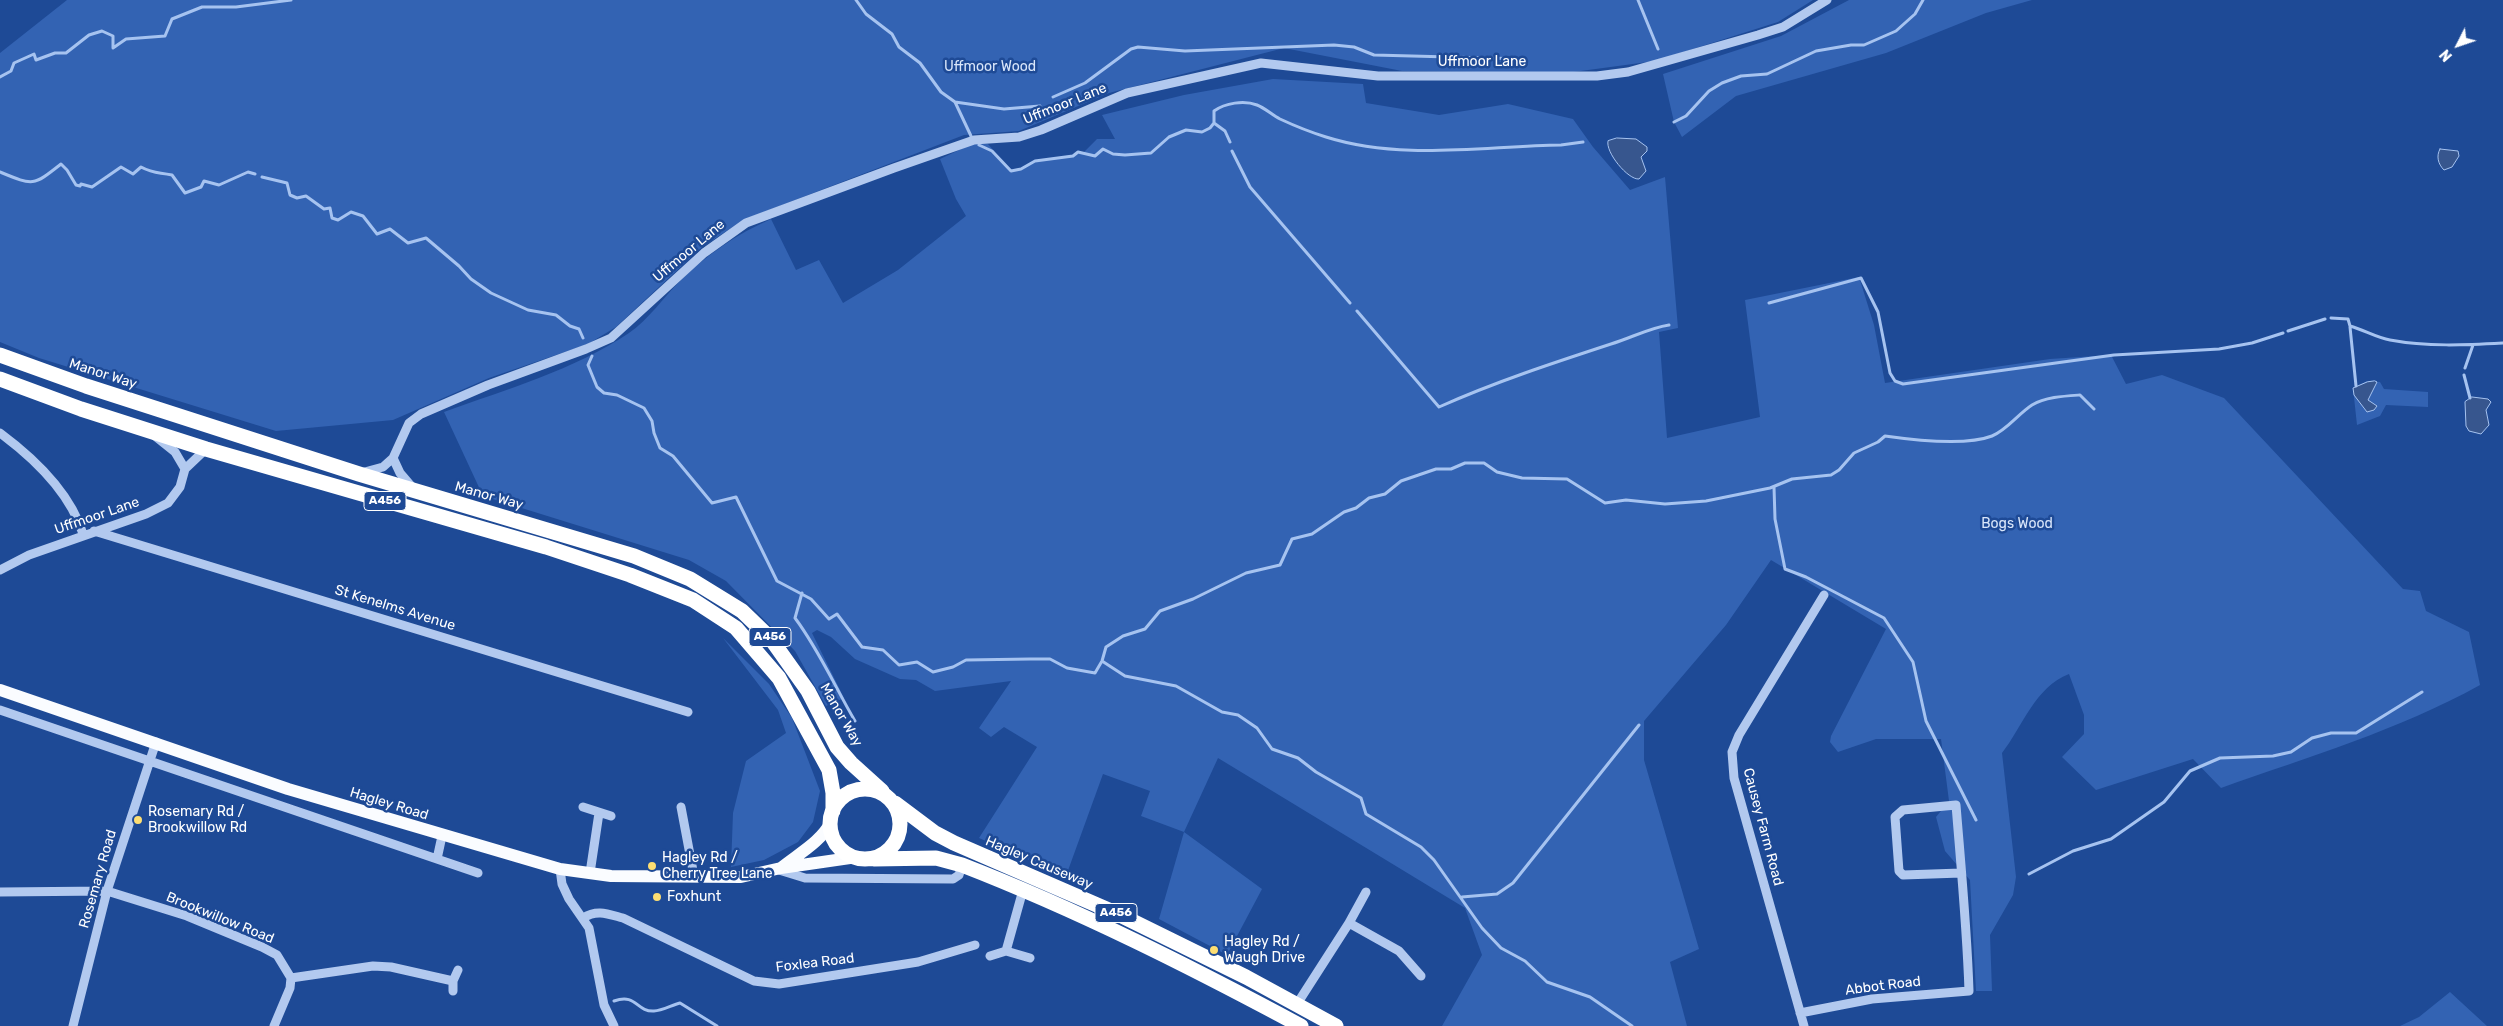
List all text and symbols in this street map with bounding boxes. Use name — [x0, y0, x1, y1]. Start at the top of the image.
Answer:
north arrow — [2433, 20, 2483, 70]
text: N — [2437, 46, 2456, 65]
street label: Uffmoor Lane — [1438, 54, 1526, 70]
park label: Uffmoor Wood — [944, 59, 1036, 75]
street label: Uffmoor Lane — [1021, 80, 1109, 128]
street label: Uffmoor Lane — [650, 216, 728, 286]
street label: Manor Way — [67, 355, 139, 393]
street label: Manor Way — [453, 478, 525, 514]
road number: A456 — [364, 492, 406, 511]
street label: Uffmoor Lane — [52, 494, 142, 538]
park label: Bogs Wood — [1981, 516, 2053, 532]
street label: St Kenelms Avenue — [333, 582, 457, 634]
road number: A456 — [749, 628, 791, 646]
street label: Manor Way — [816, 680, 866, 750]
street label: Causey Farm Road — [1739, 766, 1787, 888]
street label: Hagley Road — [348, 784, 430, 824]
place label: Rosemary Rd / Brookwillow Rd — [148, 804, 247, 836]
marker: Rosemary Rd / Brookwillow Rd — [132, 814, 144, 826]
street label: Rosemary Road — [76, 828, 120, 930]
street label: Hagley Causeway — [983, 833, 1095, 893]
place label: Hagley Rd / Cherry Tree Lane — [662, 850, 773, 882]
marker: Hagley Rd / Cherry Tree Lane — [646, 860, 658, 872]
street label: Brookwillow Road — [164, 889, 276, 947]
place label: Foxhunt — [667, 889, 721, 905]
marker: Foxhunt — [651, 891, 663, 903]
road number: A456 — [1095, 904, 1137, 922]
place label: Hagley Rd / Waugh Drive — [1224, 934, 1305, 966]
marker: Hagley Rd / Waugh Drive — [1208, 944, 1220, 956]
street label: Foxlea Road — [775, 950, 855, 976]
street label: Abbot Road — [1844, 973, 1922, 999]

